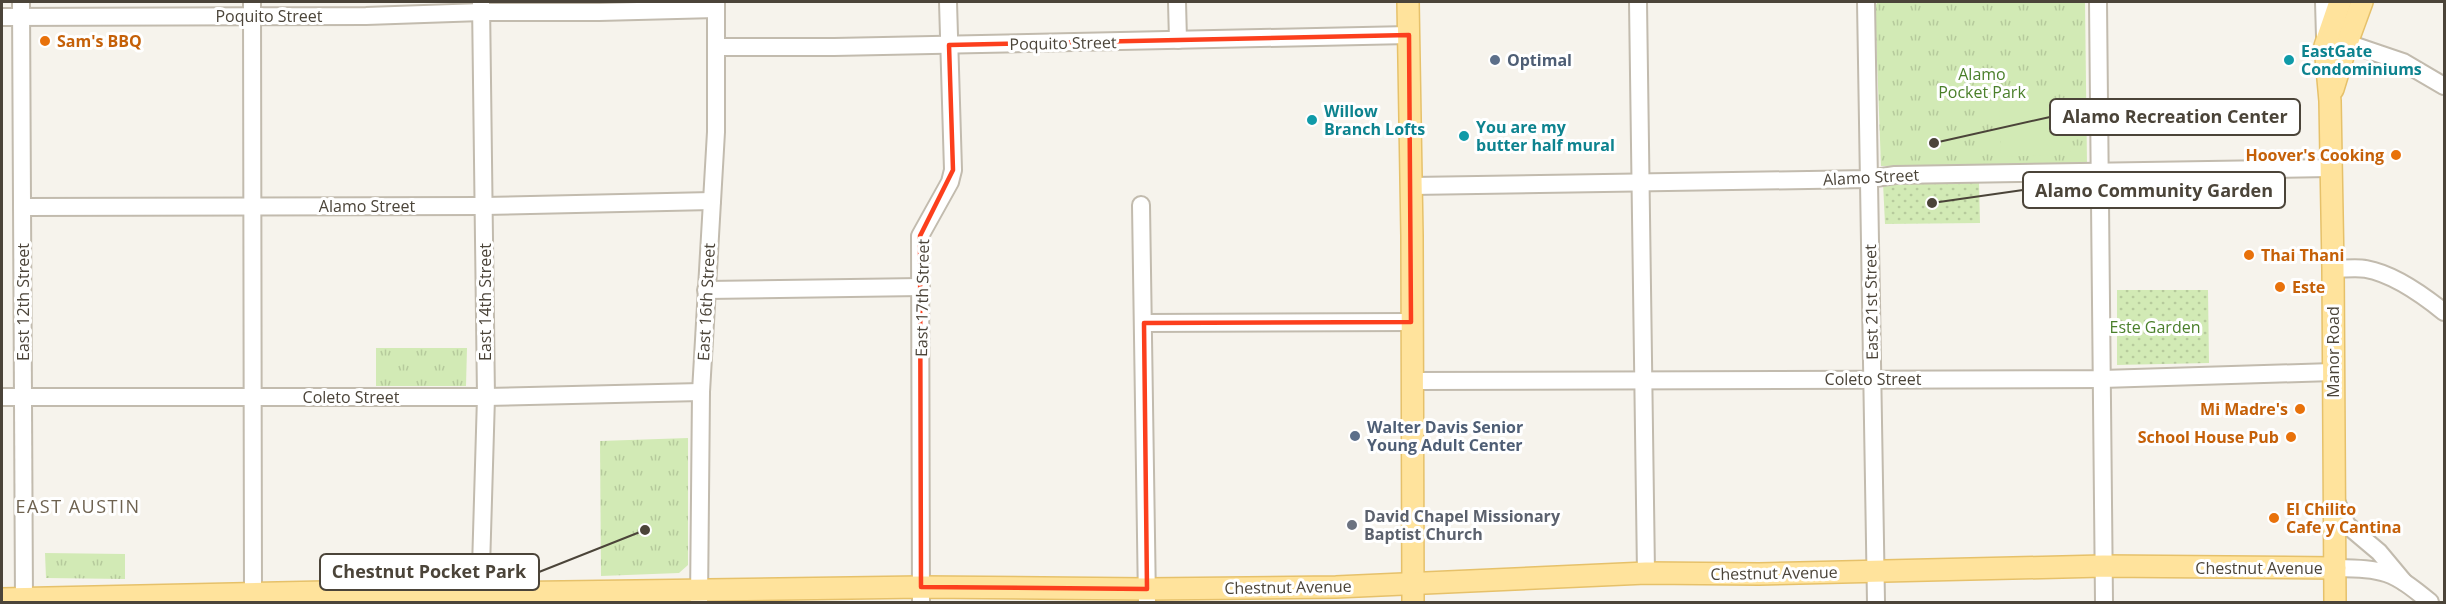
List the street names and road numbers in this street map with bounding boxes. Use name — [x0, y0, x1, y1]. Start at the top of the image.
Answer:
street label: Poquito Street — [215, 5, 323, 27]
street label: Poquito Street — [1009, 31, 1117, 55]
street label: Alamo Street — [1822, 163, 1920, 191]
street label: Alamo Street — [319, 195, 415, 217]
street label: East 17th Street — [910, 239, 934, 357]
street label: East 16th Street — [692, 242, 720, 361]
street label: East 12th Street — [12, 243, 34, 361]
street label: East 14th Street — [474, 243, 496, 361]
street label: East 21st Street — [1859, 244, 1883, 360]
street label: Manor Road — [2322, 306, 2344, 398]
street label: Coleto Street — [1825, 368, 1922, 390]
street label: Coleto Street — [303, 386, 400, 408]
street label: Chestnut Avenue — [2195, 557, 2323, 579]
street label: Chestnut Avenue — [1710, 561, 1838, 585]
street label: Chestnut Avenue — [1224, 575, 1352, 599]

